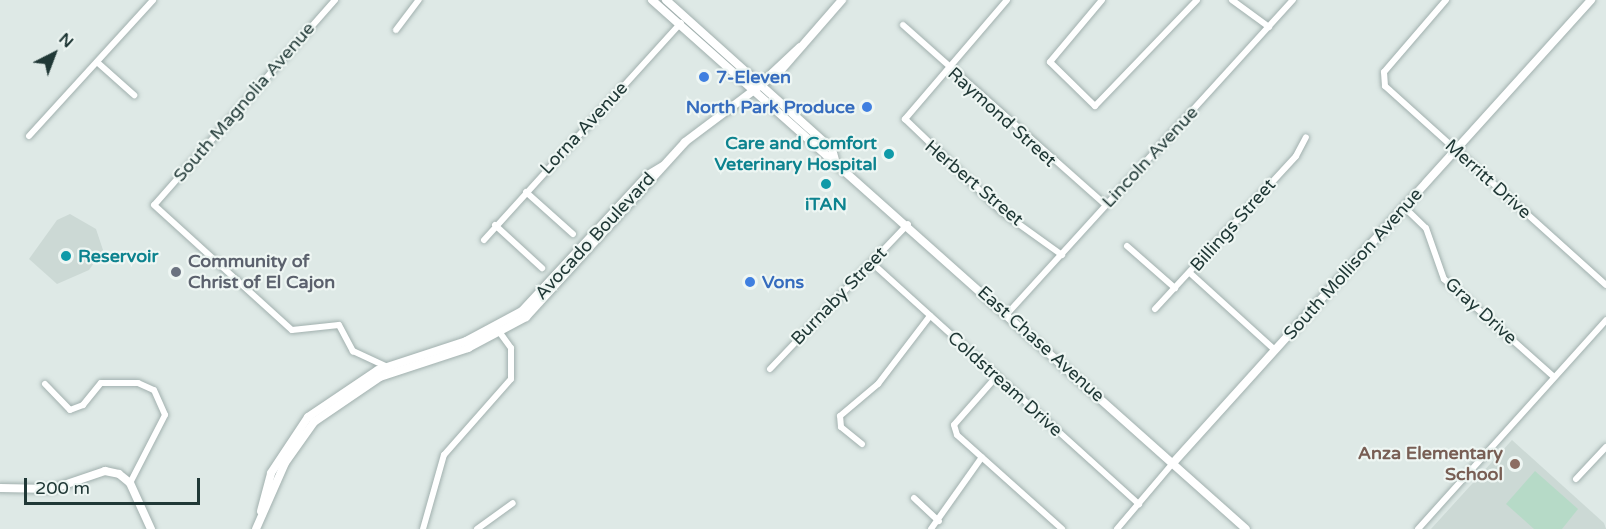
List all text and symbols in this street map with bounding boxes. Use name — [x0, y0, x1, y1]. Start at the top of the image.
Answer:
street label: South Magnolia Avenue — [169, 18, 319, 186]
north arrow — [24, 24, 84, 84]
text: N — [55, 29, 78, 52]
street label: Raymond Street — [943, 63, 1061, 171]
place label: 7-Eleven — [716, 66, 791, 88]
marker: 7-Eleven — [697, 70, 711, 84]
street label: Lorna Avenue — [536, 77, 632, 179]
place label: North Park Produce — [686, 96, 855, 118]
marker: North Park Produce — [860, 100, 874, 114]
street label: Lincoln Avenue — [1097, 102, 1203, 212]
place label: Care and Comfort Veterinary Hospital — [714, 133, 877, 176]
street label: Merritt Drive — [1441, 135, 1535, 223]
street label: Herbert Street — [920, 136, 1028, 230]
marker: Care and Comfort Veterinary Hospital — [882, 147, 896, 161]
street label: Avocado Boulevard — [530, 168, 660, 304]
street label: Billings Street — [1186, 174, 1280, 276]
marker: iTAN — [819, 177, 833, 191]
street label: South Mollison Avenue — [1279, 184, 1427, 344]
place label: iTAN — [805, 193, 847, 215]
street label: Burnaby Street — [787, 242, 891, 350]
place label: Reservoir — [78, 245, 158, 267]
marker: Reservoir — [59, 249, 73, 263]
place label: Community of Christ of El Cajon — [188, 251, 335, 294]
marker: Community of Christ of El Cajon — [169, 265, 183, 279]
place label: Vons — [762, 271, 804, 293]
street label: Gray Drive — [1441, 273, 1521, 349]
marker: Vons — [743, 275, 757, 289]
street label: East Chase Avenue — [973, 281, 1109, 407]
street label: Coldstream Drive — [943, 327, 1067, 441]
place label: Anza Elementary School — [1358, 443, 1503, 486]
marker: Anza Elementary School — [1508, 457, 1522, 471]
scale bar — [27, 466, 202, 504]
text: 200 m — [35, 477, 90, 499]

